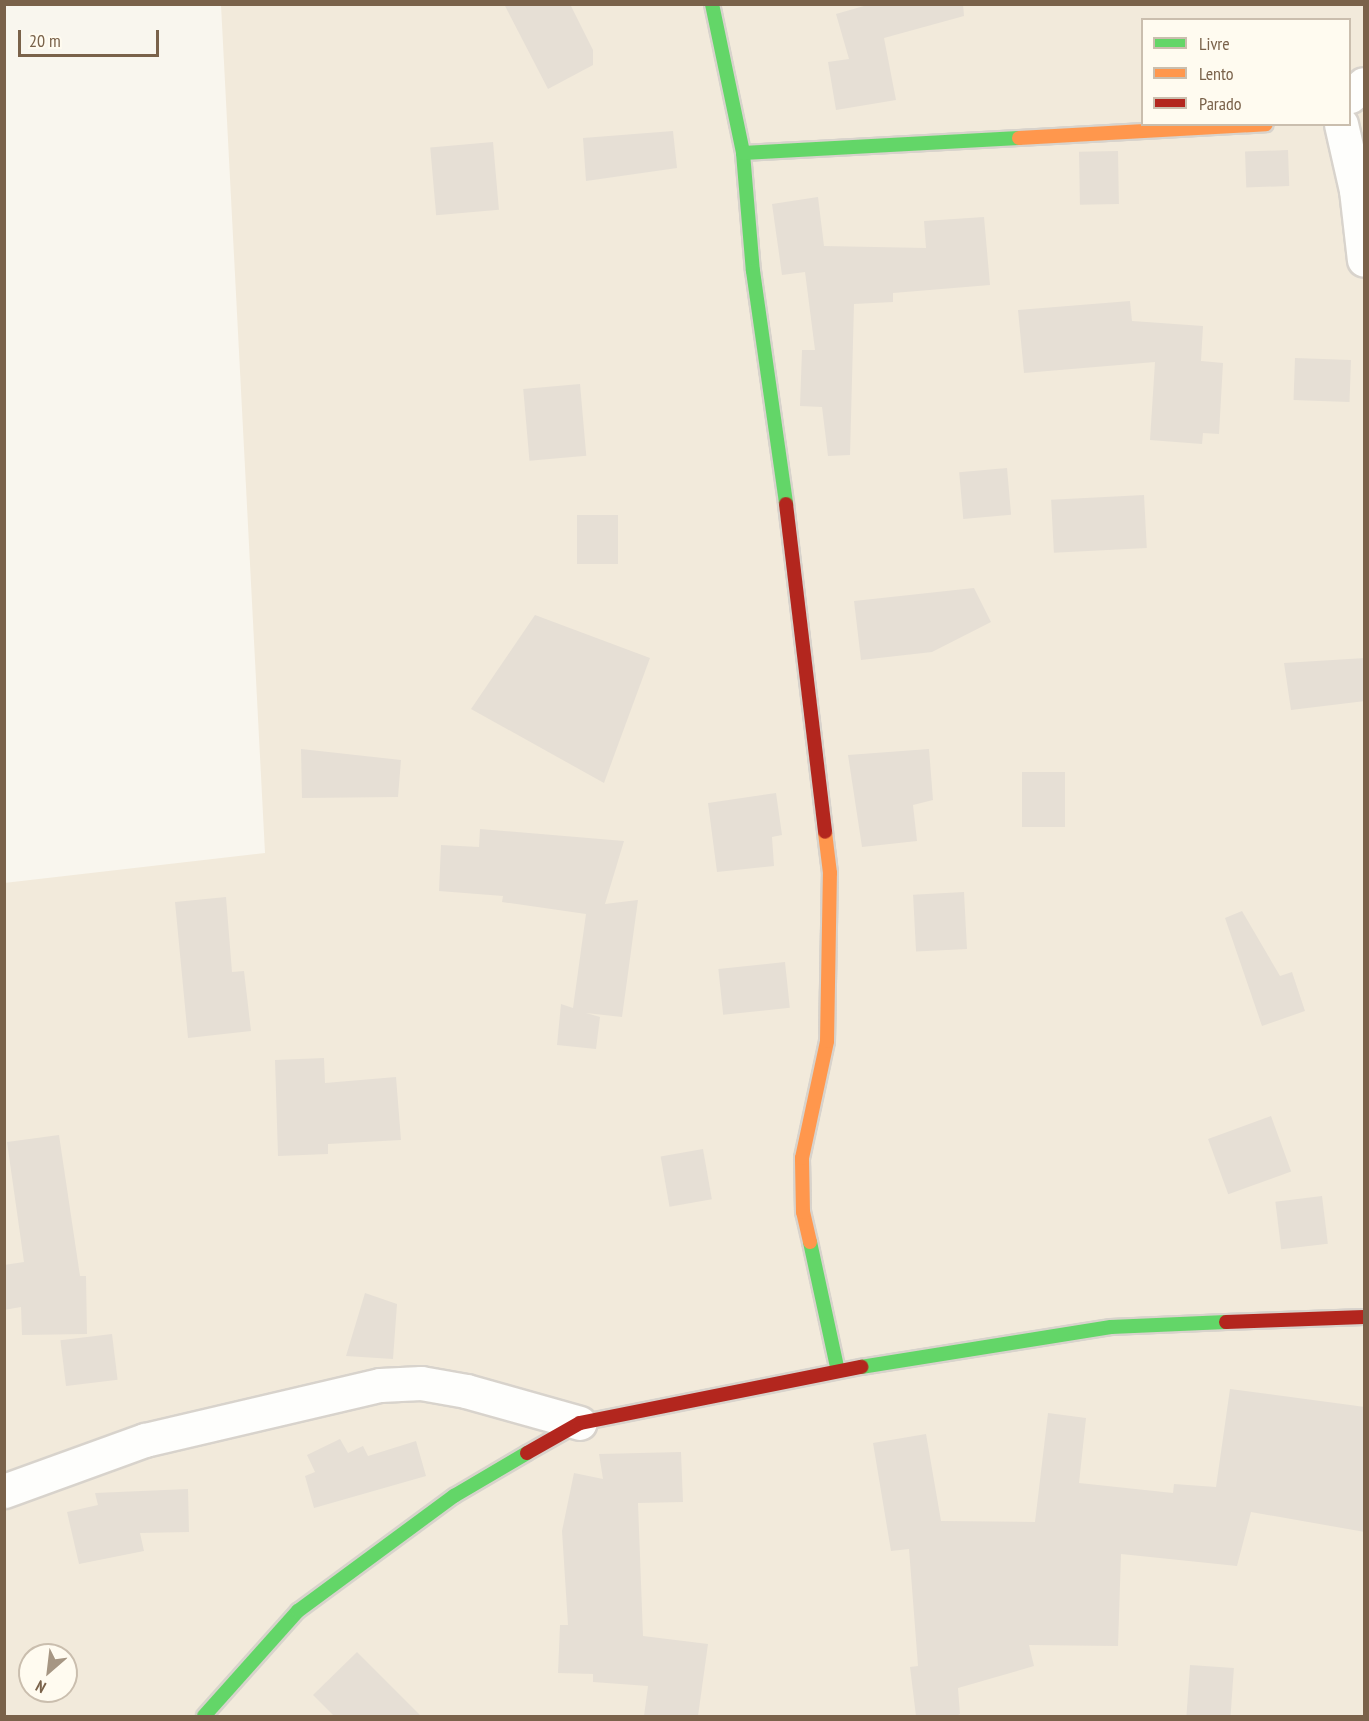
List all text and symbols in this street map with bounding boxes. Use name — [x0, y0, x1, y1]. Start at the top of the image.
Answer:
scale bar — [21, 18, 162, 56]
legend — [1141, 18, 1351, 126]
text: 20 m — [29, 29, 61, 52]
text: Livre — [1199, 32, 1230, 55]
text: Lento — [1199, 62, 1234, 85]
text: Parado — [1199, 92, 1242, 115]
north arrow — [18, 1643, 78, 1703]
text: N — [32, 1676, 49, 1698]

